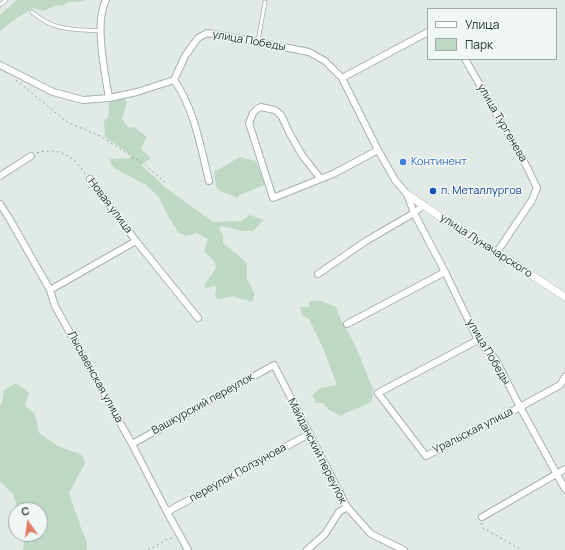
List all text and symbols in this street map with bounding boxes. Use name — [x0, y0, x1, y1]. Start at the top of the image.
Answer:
legend — [427, 8, 557, 60]
text: Улица — [465, 16, 499, 33]
street label: улица Победы — [211, 28, 287, 54]
text: Парк — [465, 36, 493, 53]
street label: улица Тургенева — [474, 82, 530, 164]
place label: Континент — [411, 155, 467, 169]
marker: Континент — [398, 157, 408, 167]
street label: Новая улица — [85, 176, 135, 236]
place label: п. Металлургов — [441, 184, 522, 198]
marker: п. Металлургов — [428, 186, 438, 196]
street label: улица Луначарского — [437, 211, 535, 281]
street label: улица Победы — [463, 317, 513, 387]
street label: Лысьвенская улица — [64, 329, 126, 425]
street label: Вашкурский переулок — [150, 370, 256, 438]
street label: Майданский переулок — [285, 396, 349, 506]
street label: Уральская улица — [431, 405, 515, 457]
street label: переулок Ползунова — [187, 441, 289, 505]
north arrow — [8, 502, 48, 542]
text: С — [19, 503, 31, 519]

